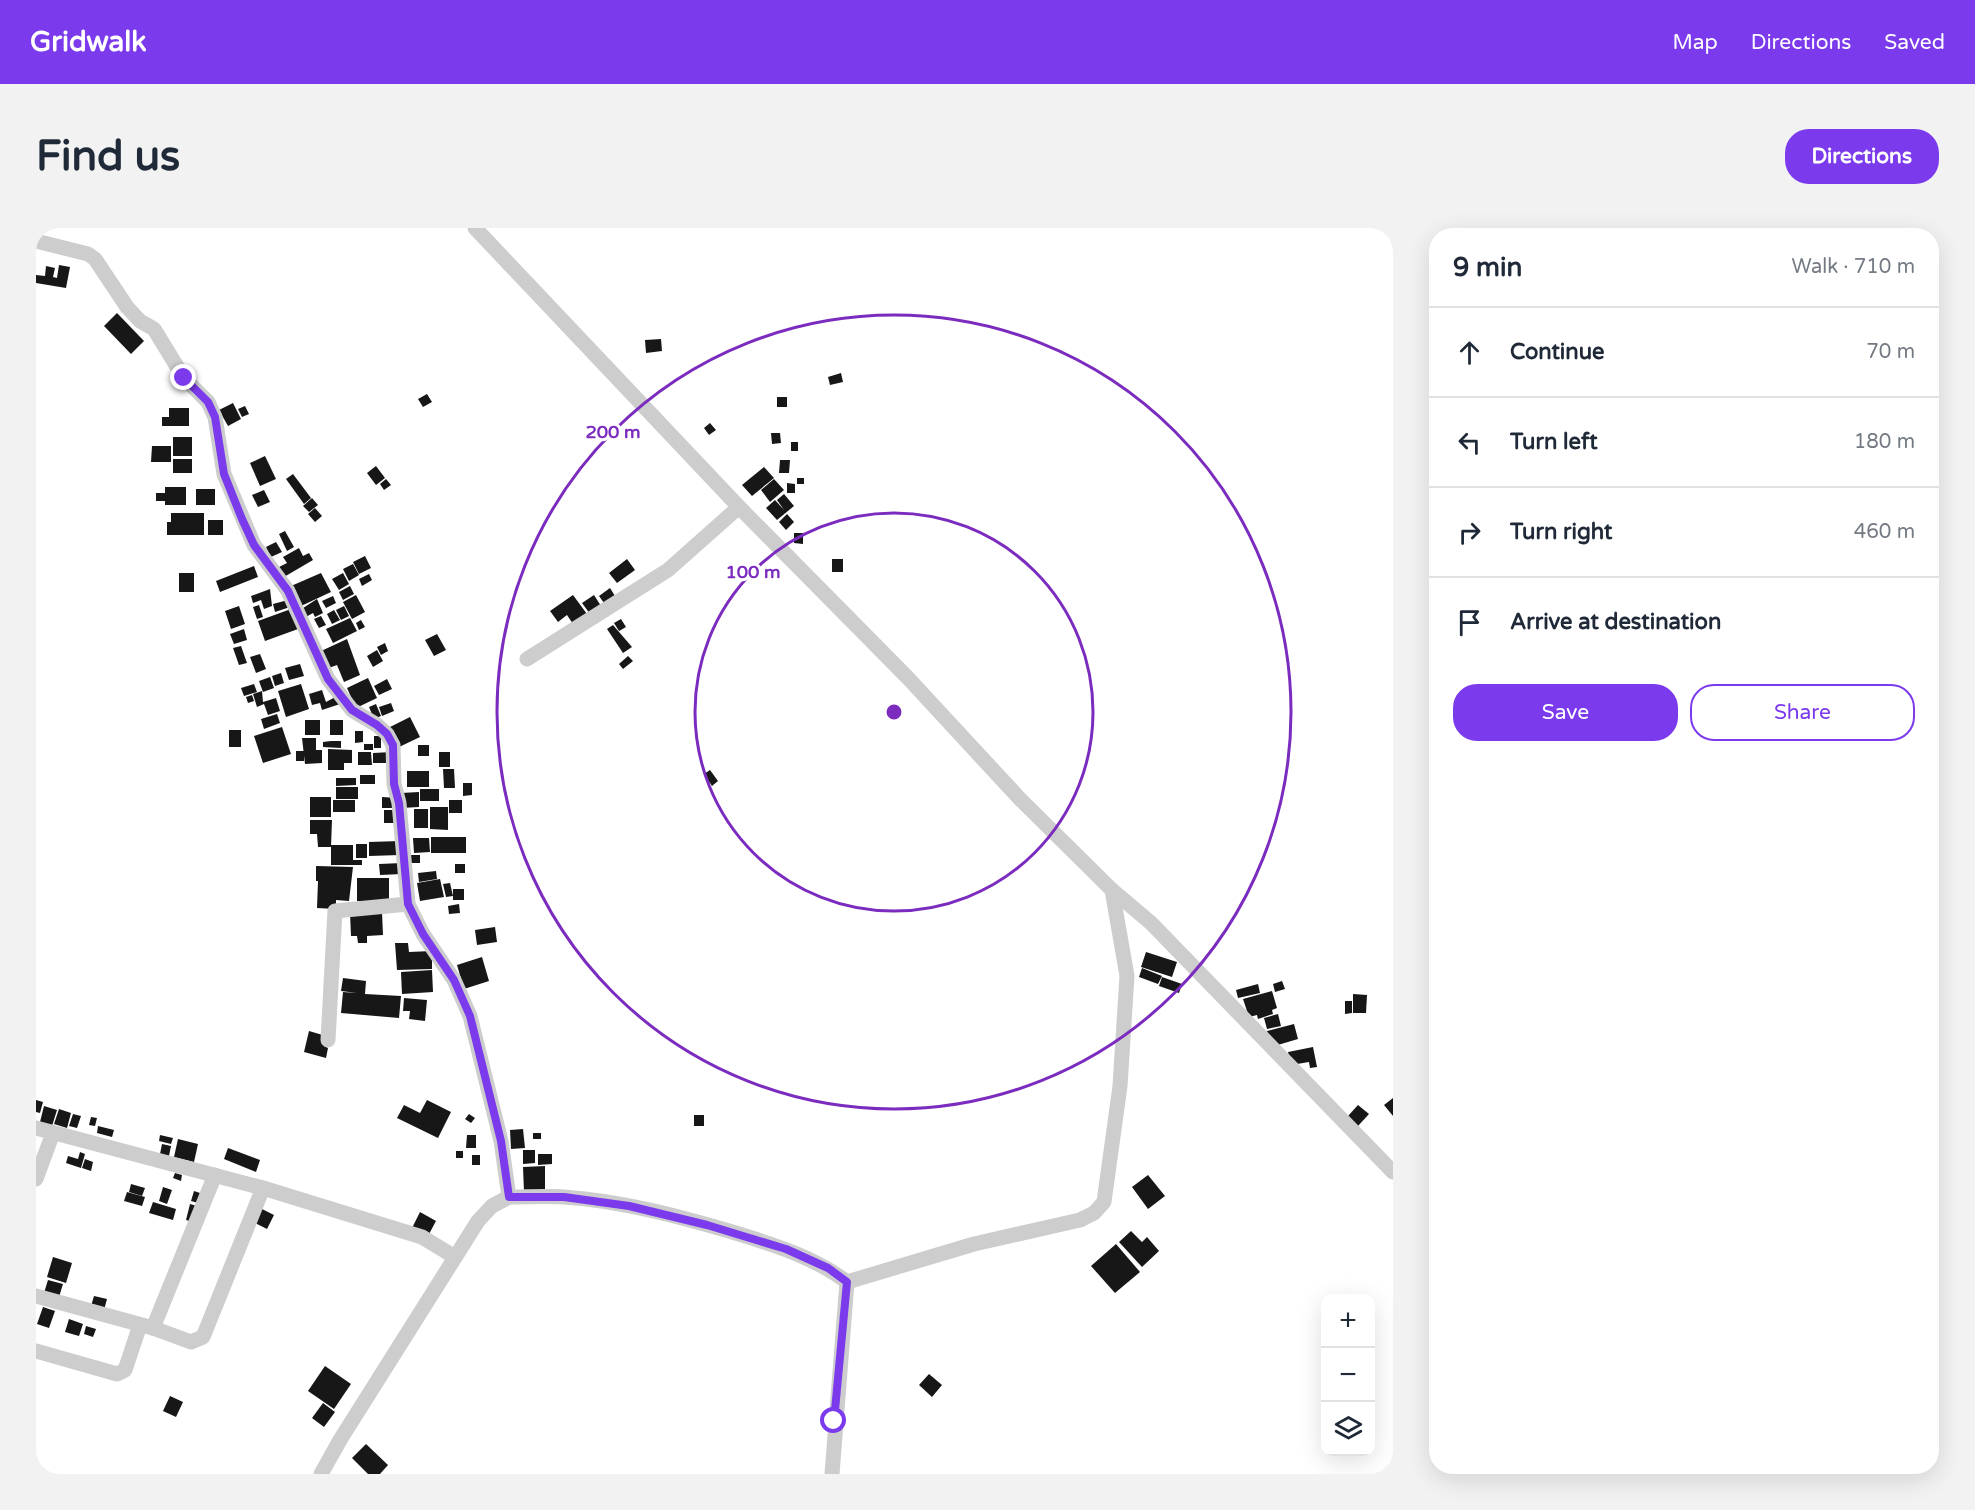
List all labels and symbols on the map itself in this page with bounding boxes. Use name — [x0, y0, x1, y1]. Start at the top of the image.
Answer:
route end — [170, 364, 196, 390]
text: 200 m — [585, 421, 641, 443]
text: 100 m — [725, 561, 781, 583]
centre of rings — [884, 702, 904, 722]
route start — [820, 1407, 846, 1433]

